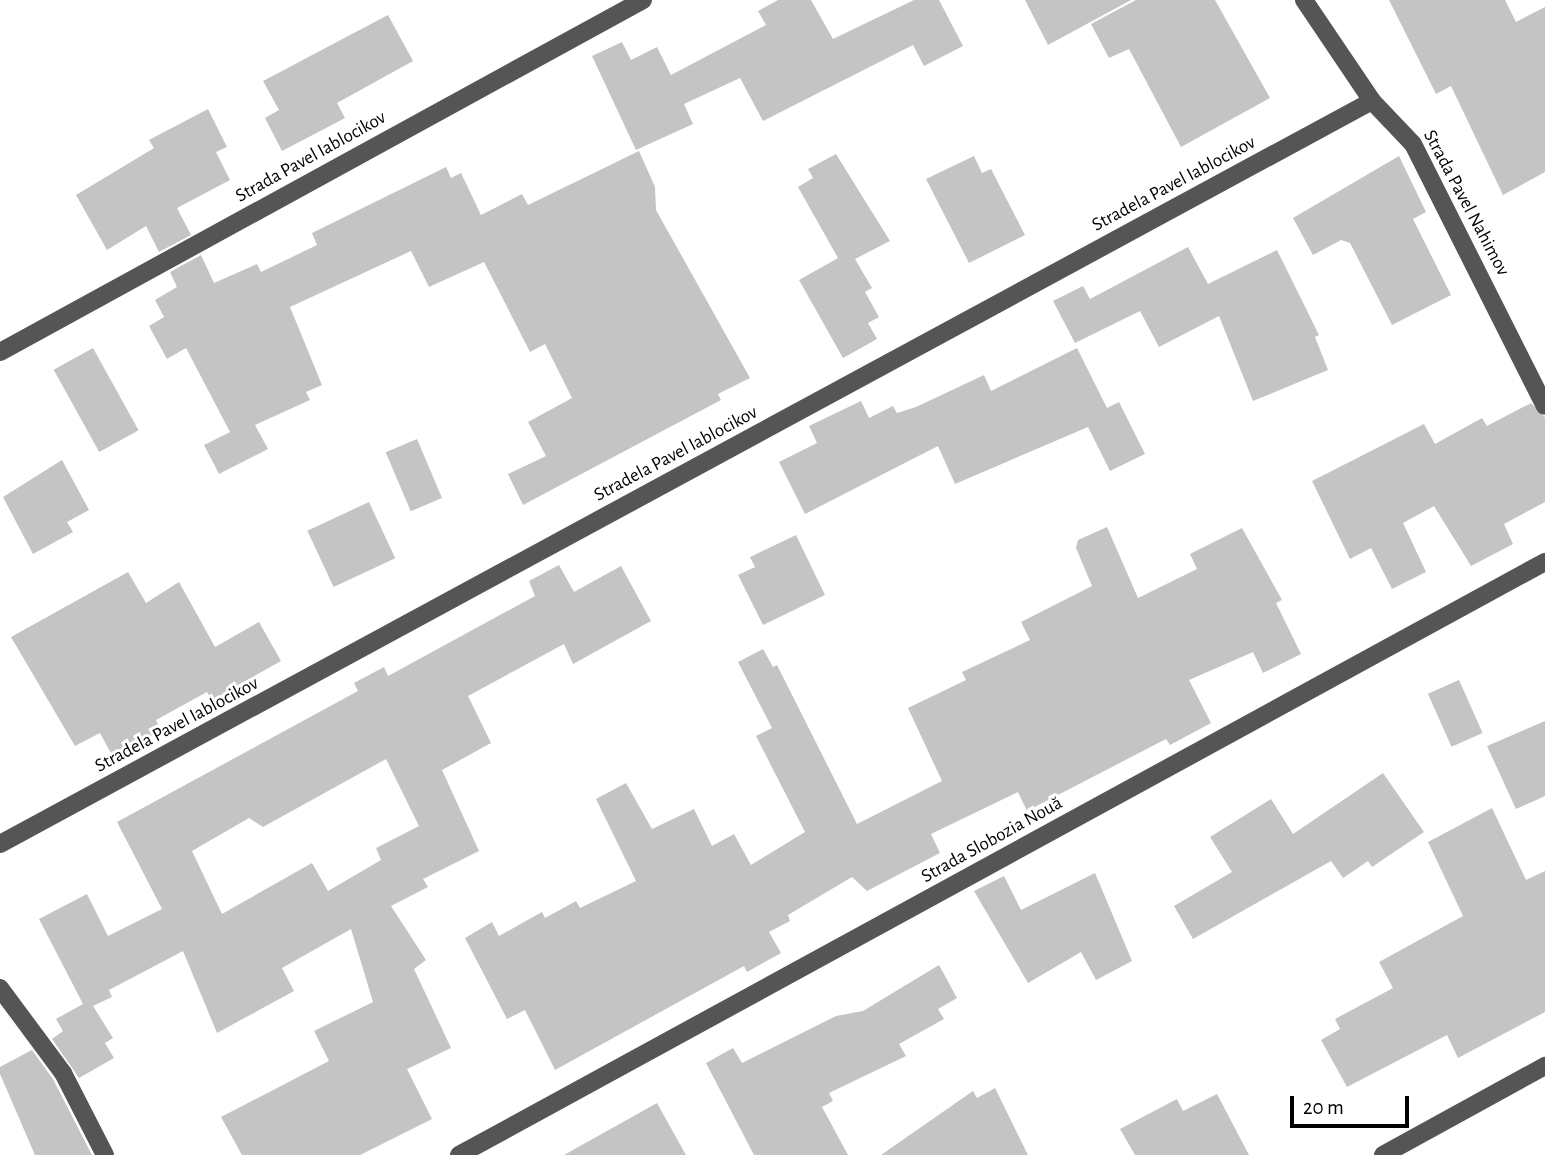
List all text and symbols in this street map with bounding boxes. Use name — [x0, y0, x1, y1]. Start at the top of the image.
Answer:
street label: Strada Pavel Iablocikov — [232, 106, 390, 208]
street label: Strada Pavel Nahimov — [1418, 126, 1514, 280]
street label: Stradela Pavel Iablocikov — [1088, 131, 1260, 237]
street label: Stradela Pavel Iablocikov — [590, 401, 762, 507]
street label: Stradela Pavel Iablocikov — [91, 672, 263, 778]
street label: Strada Slobozia Nouă — [917, 792, 1067, 888]
scale bar — [1293, 1082, 1412, 1126]
text: 20 m — [1303, 1097, 1344, 1118]

